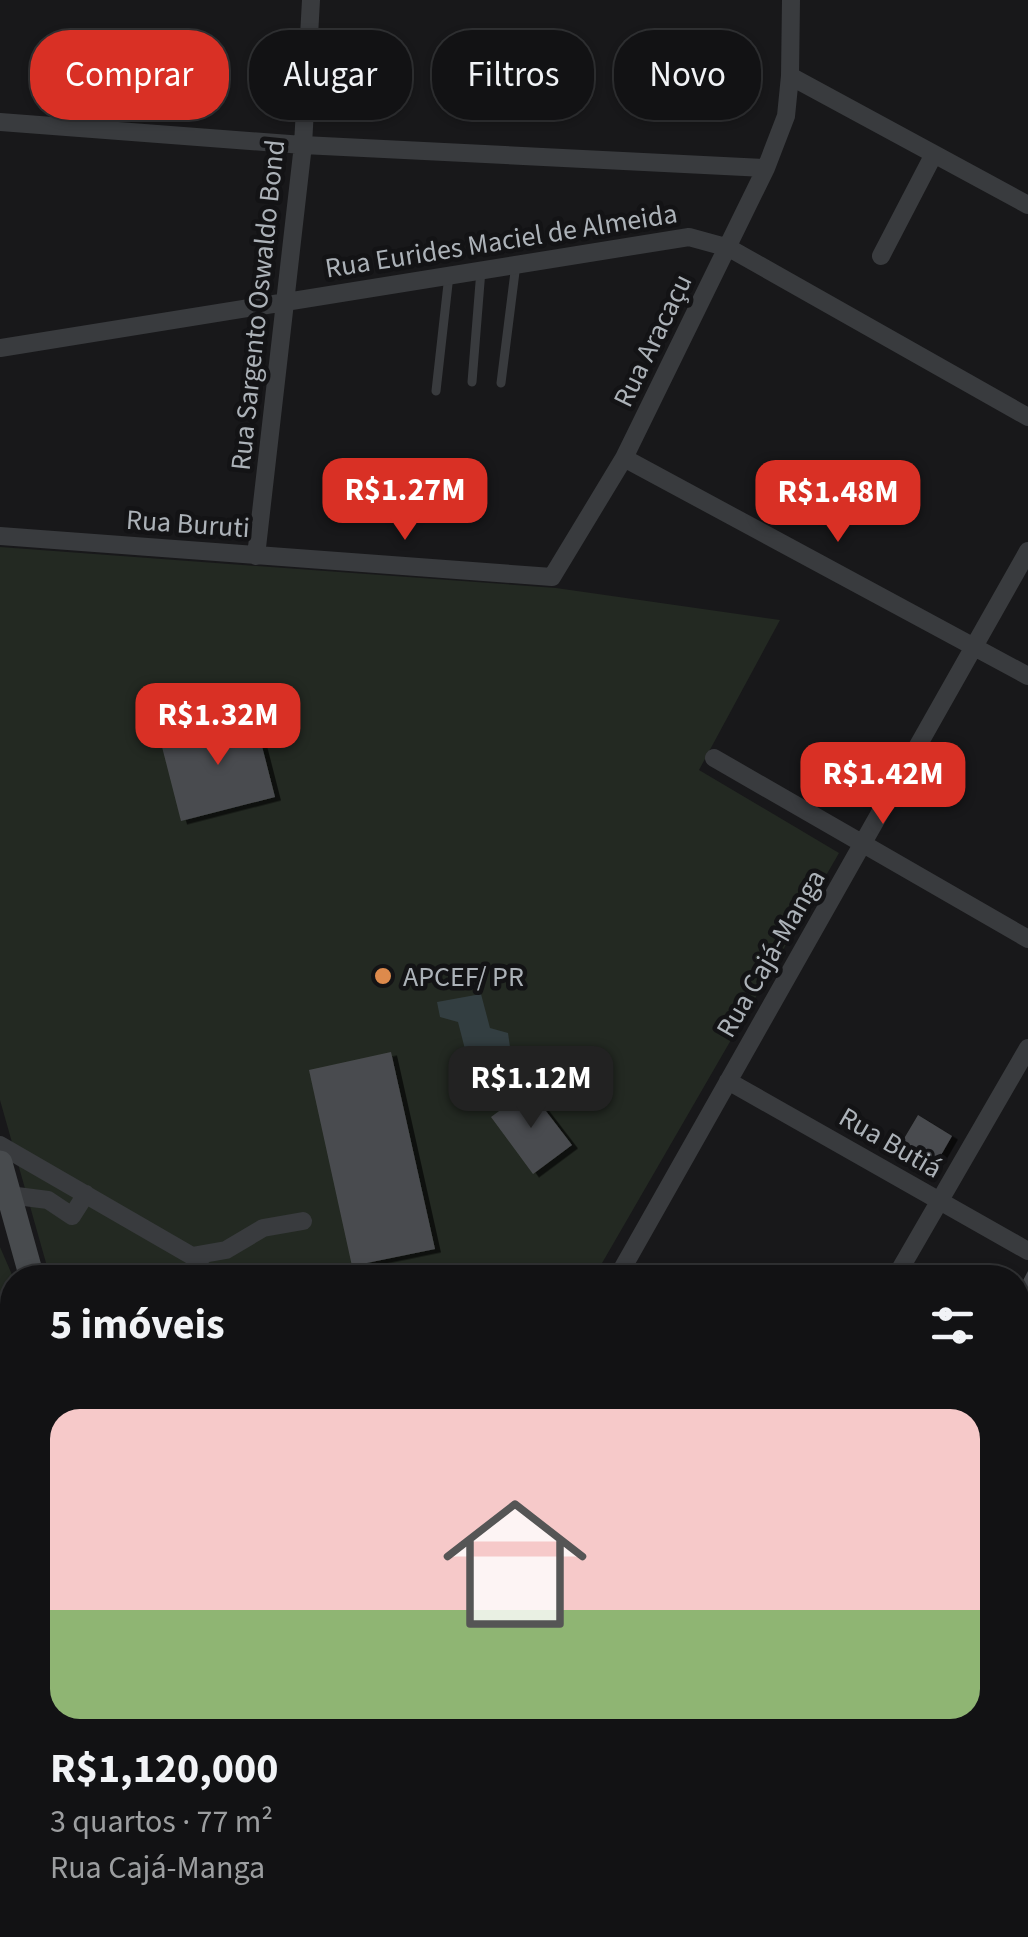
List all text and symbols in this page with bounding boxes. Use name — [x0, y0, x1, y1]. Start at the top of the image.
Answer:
chip: Comprar — [30, 30, 229, 120]
chip: Alugar — [249, 30, 412, 120]
chip: Filtros — [432, 30, 594, 120]
chip: Novo — [614, 30, 761, 120]
street label: Rua Sargento Oswaldo Bond — [221, 138, 295, 472]
street label: Rua Eurides Maciel de Almeida — [322, 193, 680, 289]
street label: Rua Aracaçu — [603, 267, 702, 414]
pin: R$1.27M — [313, 458, 497, 543]
pin: R$1.48M — [746, 460, 930, 545]
text: R$1.27M — [344, 467, 466, 513]
text: R$1.48M — [777, 469, 899, 515]
street label: Rua Buruti — [125, 500, 251, 548]
pin: R$1.32M — [126, 683, 310, 768]
text: R$1.32M — [157, 692, 279, 738]
pin: R$1.42M — [791, 742, 975, 827]
text: R$1.42M — [822, 751, 944, 797]
street label: Rua Cajá-Manga — [706, 862, 835, 1045]
place label: APCEF/ PR — [403, 957, 524, 997]
marker: APCEF/ PR — [372, 965, 394, 987]
pin: R$1.12M — [439, 1046, 623, 1131]
text: R$1.12M — [470, 1055, 592, 1101]
street label: Rua Butiá — [832, 1097, 949, 1188]
text: 5 imóveis — [50, 1295, 225, 1355]
icon: filters — [925, 1298, 980, 1353]
icon: home — [425, 1474, 605, 1654]
text: R$1,120,000 — [50, 1739, 278, 1799]
text: 3 quartos · 77 m² — [50, 1799, 273, 1845]
text: Rua Cajá-Manga — [50, 1845, 265, 1891]

